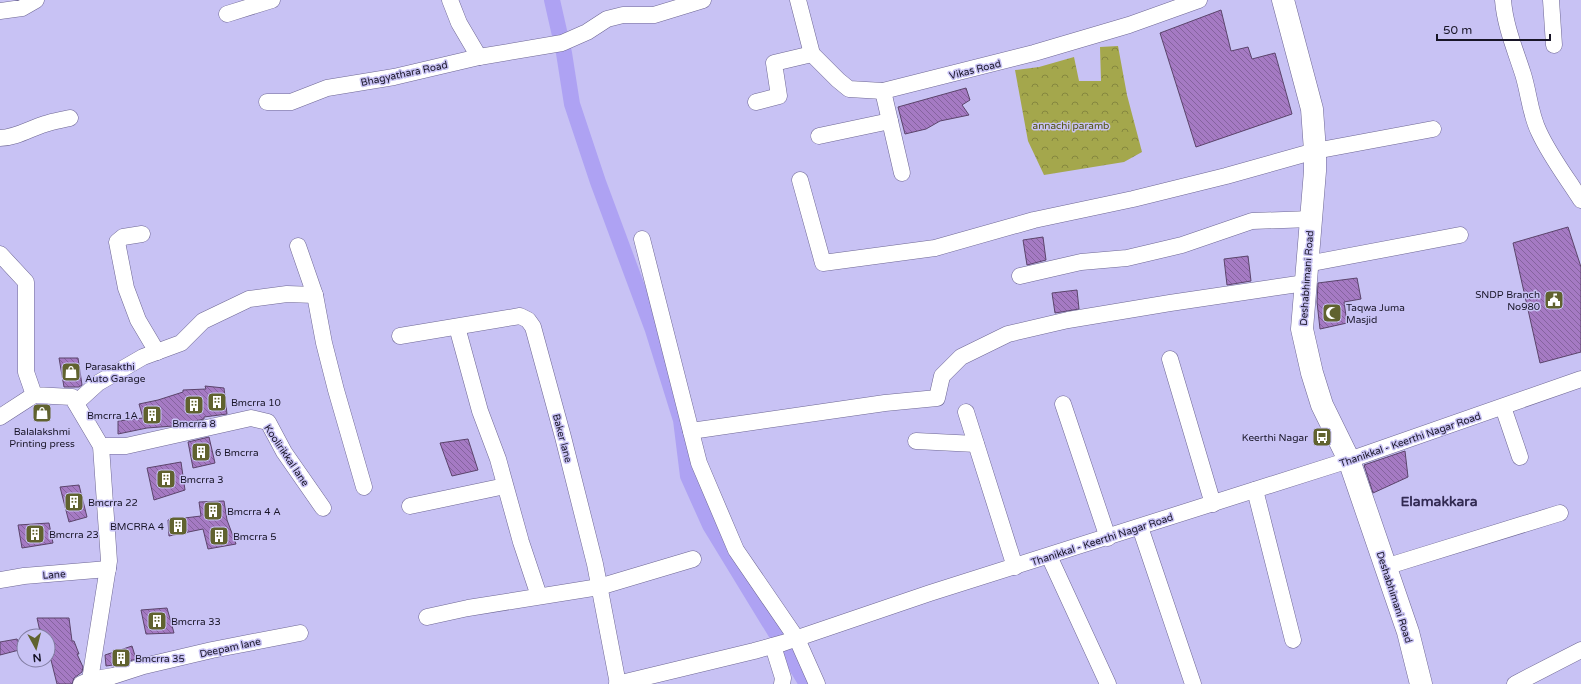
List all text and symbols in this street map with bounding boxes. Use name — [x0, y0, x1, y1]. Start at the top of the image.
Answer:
scale bar — [1437, 16, 1550, 42]
text: 50 m — [1443, 23, 1472, 37]
street label: Vikas Road — [948, 58, 1002, 82]
street label: Bhagyathara Road — [360, 59, 449, 89]
park label: annachi paramb — [1033, 120, 1109, 132]
street label: Deshabhimani Road — [1298, 230, 1316, 326]
place label: SNDP Branch No980 — [1475, 289, 1540, 313]
public building icon: SNDP Branch No980 — [1543, 289, 1565, 311]
mosque icon: Taqwa Juma Masjid — [1321, 302, 1343, 324]
place label: Taqwa Juma Masjid — [1346, 302, 1405, 326]
shop icon: Parasakthi Auto Garage — [60, 361, 82, 383]
place label: Parasakthi Auto Garage — [85, 361, 146, 385]
building icon: Bmcrra 10 — [206, 391, 228, 413]
building icon: Bmcrra 8 — [183, 394, 205, 416]
place label: Bmcrra 10 — [231, 397, 281, 409]
shop icon: Balalakshmi Printing press — [31, 402, 53, 424]
building icon: Bmcrra 1A — [141, 404, 163, 426]
place label: Bmcrra 1A — [87, 410, 138, 422]
street label: Thanikkal - Keerthi Nagar Road — [1338, 410, 1482, 470]
street label: Baker lane — [550, 413, 574, 464]
place label: Bmcrra 8 — [172, 418, 216, 430]
street label: Koolirikkal lane — [261, 423, 311, 489]
place label: Balalakshmi Printing press — [9, 426, 75, 450]
bus stop icon: Keerthi Nagar — [1311, 426, 1333, 448]
place label: Keerthi Nagar — [1242, 432, 1308, 444]
building icon: 6 Bmcrra — [190, 441, 212, 463]
place label: 6 Bmcrra — [215, 447, 259, 459]
building icon: Bmcrra 3 — [155, 468, 177, 490]
place label: Bmcrra 3 — [180, 474, 224, 486]
building icon: Bmcrra 22 — [63, 491, 85, 513]
district label: Elamakkara — [1400, 493, 1478, 510]
place label: Bmcrra 22 — [88, 497, 138, 509]
building icon: Bmcrra 4 A — [202, 500, 224, 522]
place label: Bmcrra 4 A — [227, 506, 281, 518]
street label: Thanikkal - Keerthi Nagar Road — [1030, 511, 1175, 569]
building icon: BMCRRA 4 — [167, 515, 189, 537]
place label: BMCRRA 4 — [110, 521, 164, 533]
building icon: Bmcrra 23 — [24, 523, 46, 545]
building icon: Bmcrra 5 — [208, 525, 230, 547]
place label: Bmcrra 23 — [49, 529, 99, 541]
place label: Bmcrra 5 — [233, 531, 277, 543]
street label: Deshabhimani Road — [1374, 550, 1415, 645]
street label: Lane — [42, 568, 66, 582]
building icon: Bmcrra 33 — [146, 610, 168, 632]
place label: Bmcrra 33 — [171, 616, 221, 628]
north arrow — [16, 628, 56, 668]
street label: Deepam lane — [199, 636, 262, 660]
building icon: Bmcrra 35 — [110, 647, 132, 669]
text: N — [32, 650, 42, 664]
place label: Bmcrra 35 — [135, 653, 185, 665]

